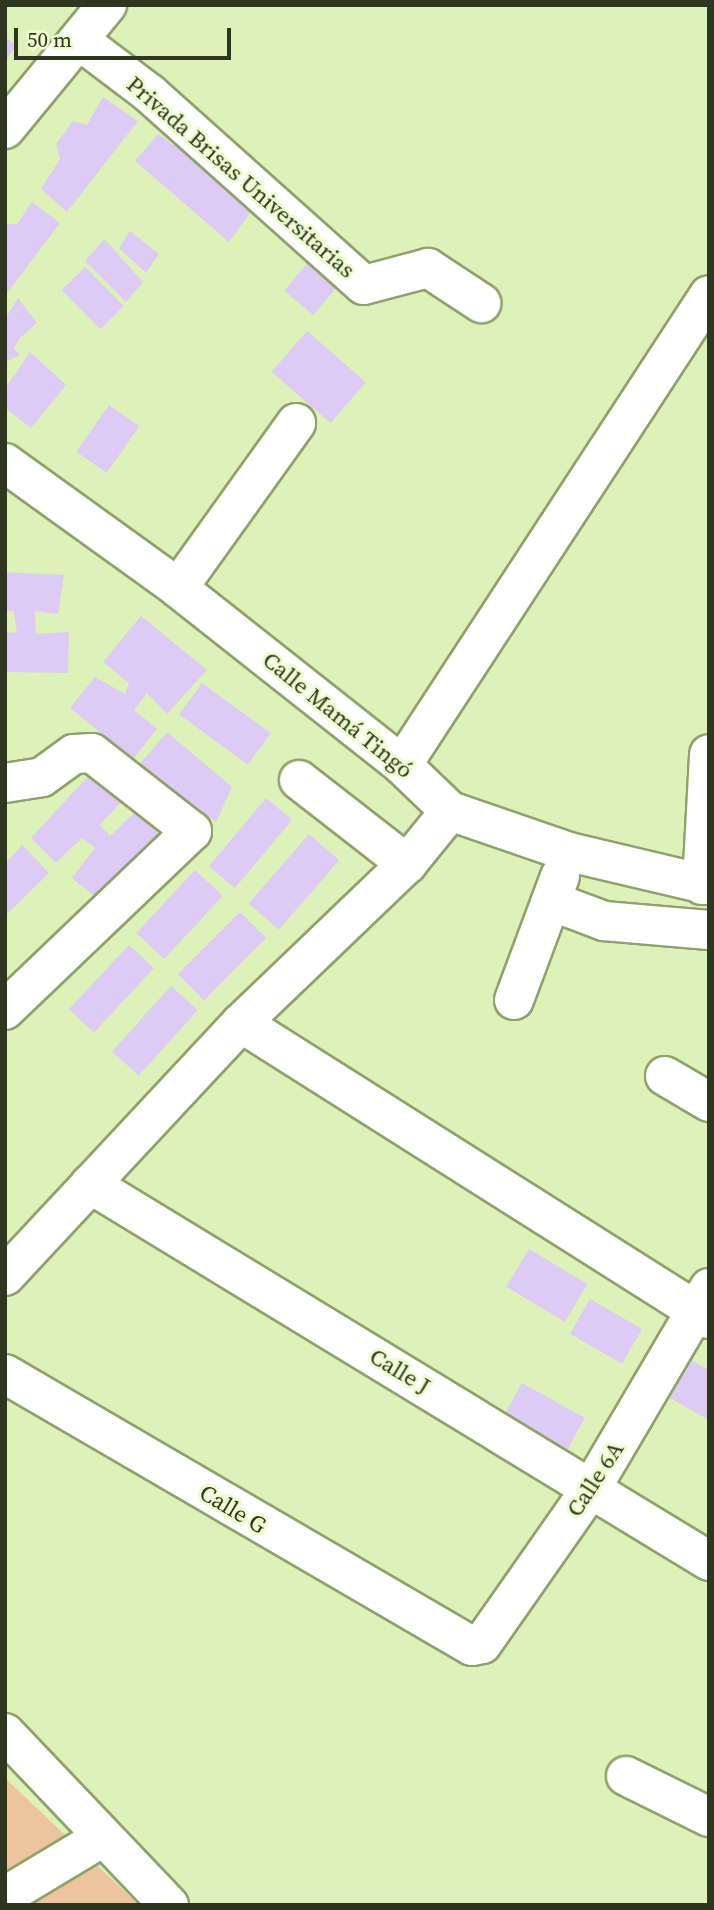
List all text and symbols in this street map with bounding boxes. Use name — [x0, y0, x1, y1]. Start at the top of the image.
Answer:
scale bar — [18, 14, 234, 58]
text: 50 m — [27, 25, 72, 54]
street label: Privada Brisas Universitarias — [121, 70, 361, 284]
street label: Calle Mamá Tingó — [257, 646, 419, 784]
street label: Calle J — [365, 1342, 435, 1400]
street label: Calle 6A — [561, 1436, 629, 1522]
street label: Calle G — [195, 1478, 271, 1540]

